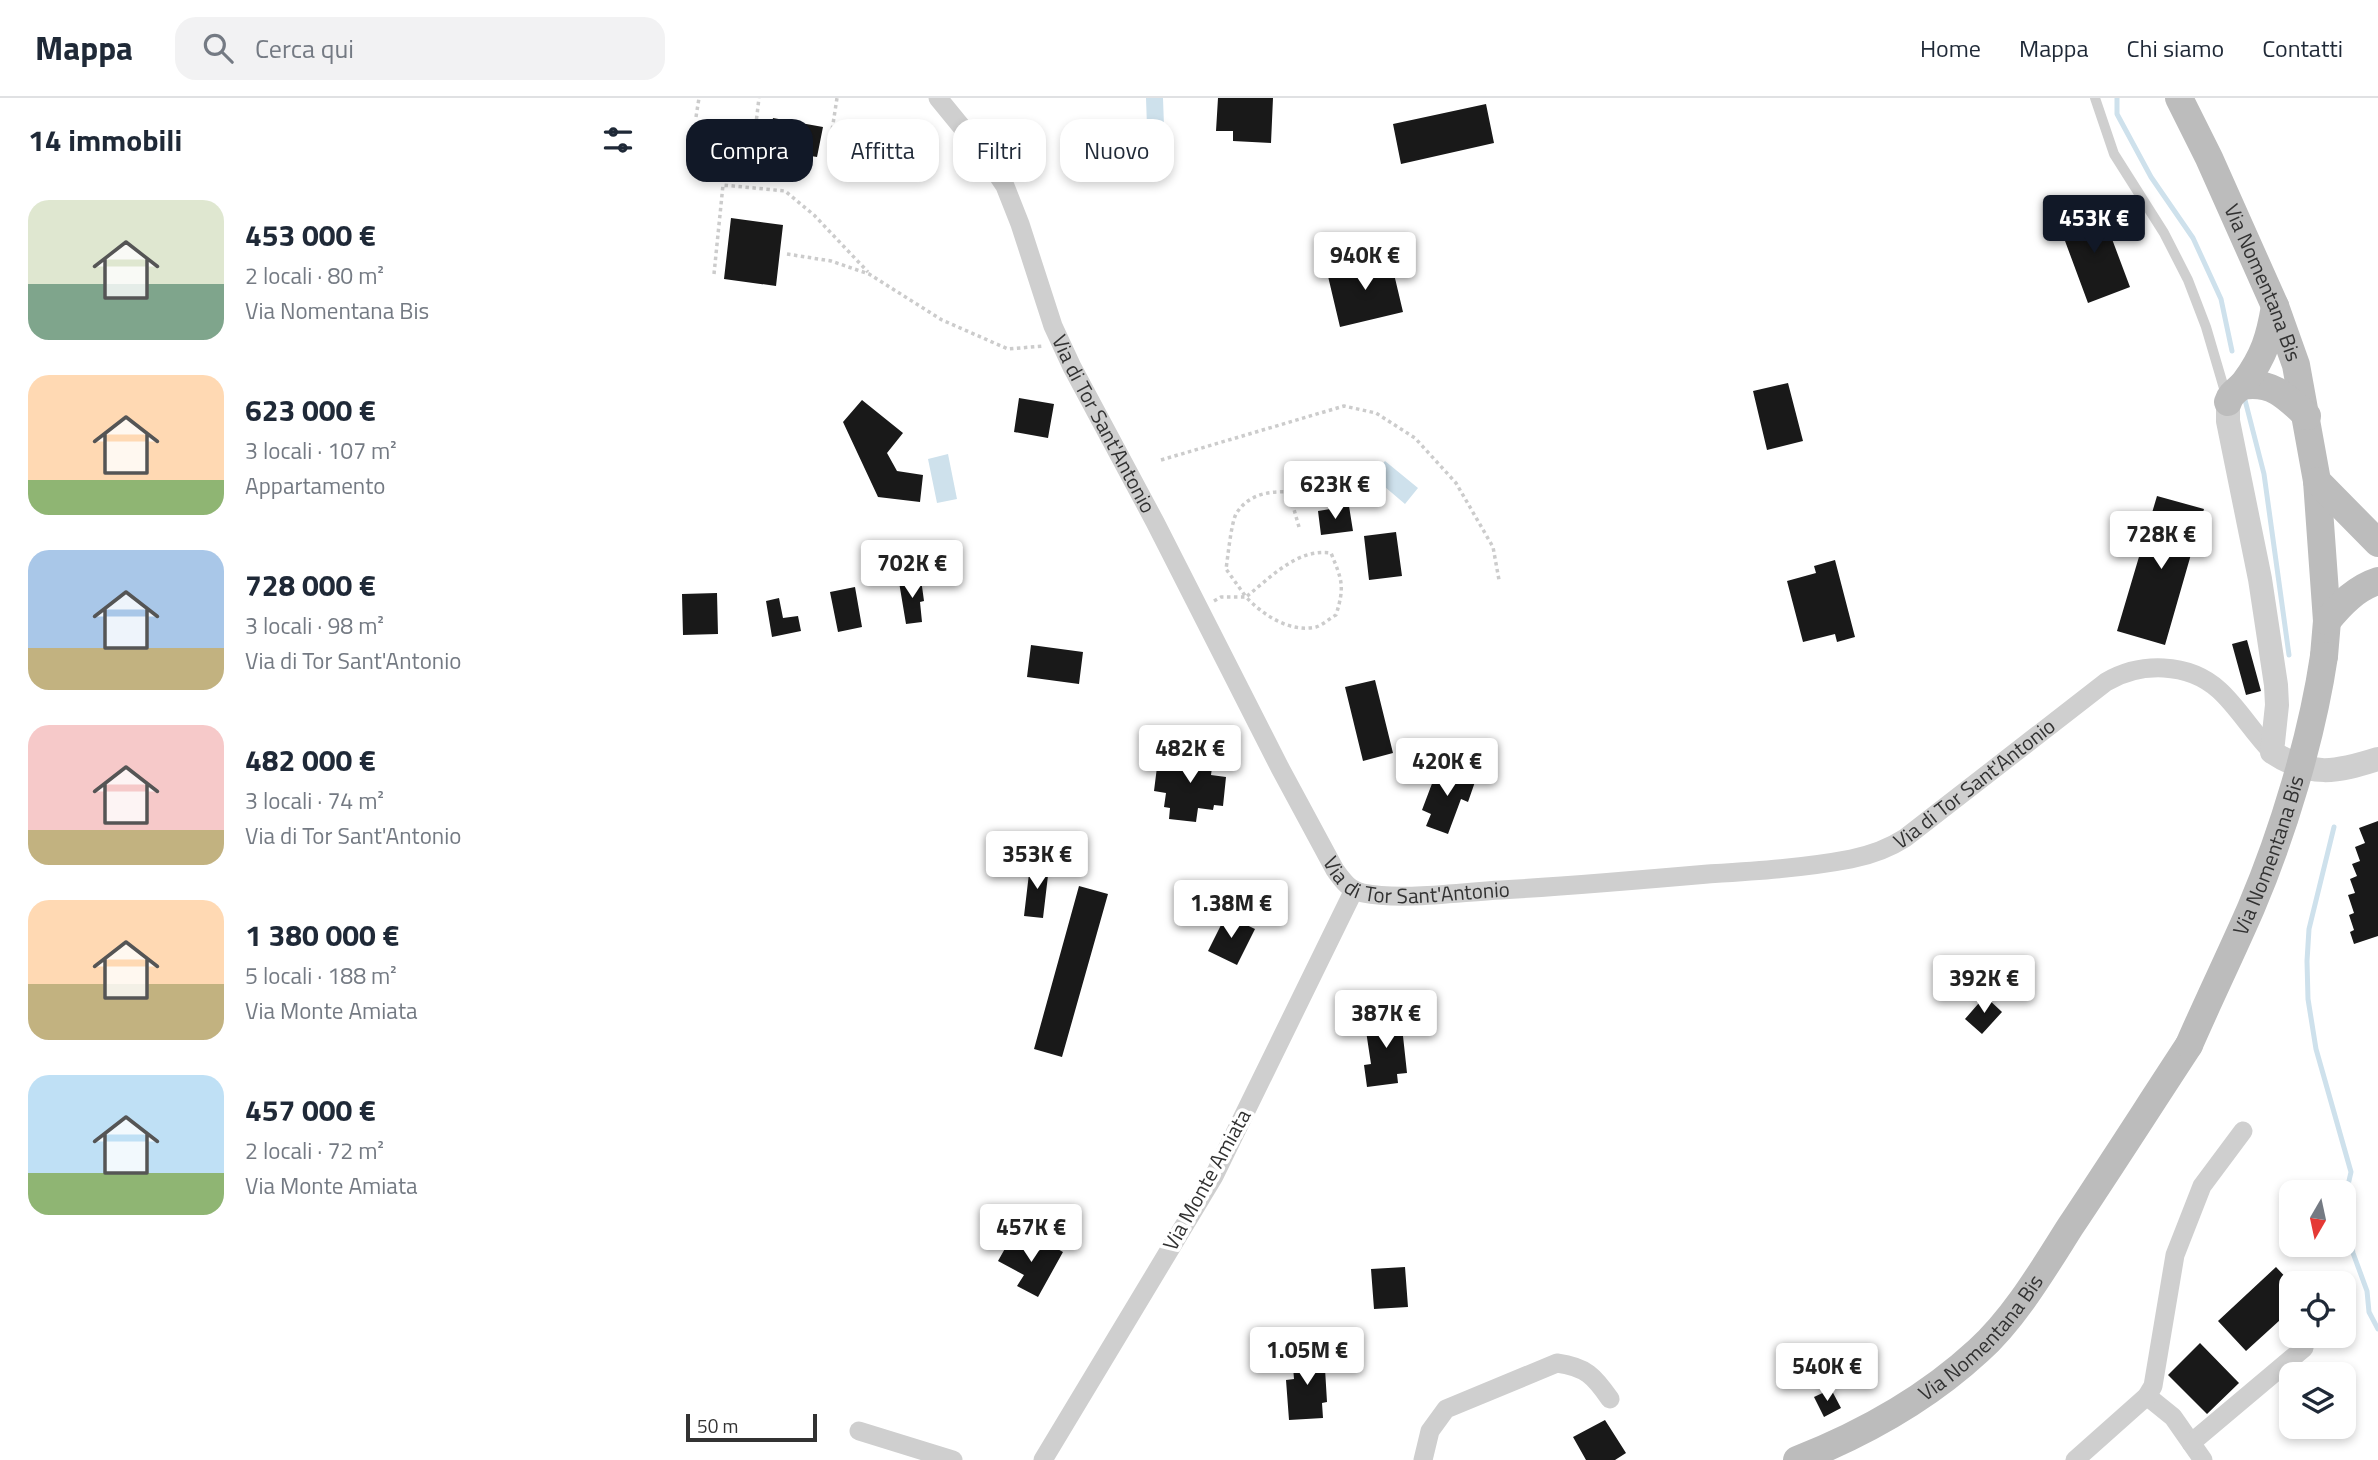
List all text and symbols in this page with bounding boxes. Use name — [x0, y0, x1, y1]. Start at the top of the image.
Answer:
search box — [175, 17, 665, 80]
text: Mappa — [35, 23, 133, 73]
icon: search — [199, 29, 237, 67]
text: Cerca qui — [255, 29, 354, 68]
text: Home — [1920, 30, 1981, 66]
text: Mappa — [2019, 30, 2088, 66]
text: Chi siamo — [2126, 30, 2224, 66]
text: Contatti — [2262, 30, 2343, 66]
text: 14 immobili — [28, 117, 182, 163]
chip: Compra — [686, 119, 813, 182]
chip: Affitta — [827, 119, 939, 182]
chip: Filtri — [953, 119, 1046, 182]
chip: Nuovo — [1060, 119, 1174, 182]
icon: filters — [599, 121, 637, 159]
pin: 453K € — [2037, 195, 2151, 255]
street label: Via Nomentana Bis — [2216, 198, 2310, 366]
text: 453K € — [2059, 200, 2129, 235]
text: 453 000 € — [245, 212, 376, 258]
icon: home — [84, 228, 168, 312]
pin: 940K € — [1308, 232, 1422, 292]
text: 940K € — [1330, 237, 1400, 272]
text: 2 locali · 80 m² — [245, 258, 384, 293]
text: Via Nomentana Bis — [245, 293, 429, 328]
street label: Via di Tor Sant'Antonio — [1044, 329, 1164, 519]
text: 623 000 € — [245, 387, 376, 433]
icon: home — [84, 403, 168, 487]
text: 3 locali · 107 m² — [245, 433, 397, 468]
pin: 623K € — [1278, 462, 1392, 521]
text: 623K € — [1300, 466, 1370, 501]
text: Appartamento — [245, 468, 385, 503]
pin: 728K € — [2104, 512, 2218, 571]
text: 728K € — [2126, 516, 2196, 551]
pin: 702K € — [855, 540, 969, 600]
text: 702K € — [877, 545, 947, 580]
text: 728 000 € — [245, 562, 376, 608]
icon: home — [84, 578, 168, 662]
text: 3 locali · 98 m² — [245, 608, 384, 643]
text: Via di Tor Sant'Antonio — [245, 643, 461, 678]
street label: Via di Tor Sant'Antonio — [1887, 710, 2062, 857]
pin: 482K € — [1133, 726, 1247, 785]
text: 482K € — [1155, 730, 1225, 765]
text: 482 000 € — [245, 737, 376, 783]
pin: 420K € — [1390, 738, 1504, 798]
text: 420K € — [1412, 743, 1482, 778]
icon: home — [84, 753, 168, 837]
street label: Via Nomentana Bis — [2224, 772, 2312, 940]
text: 3 locali · 74 m² — [245, 783, 384, 818]
text: Via di Tor Sant'Antonio — [245, 818, 461, 853]
pin: 353K € — [980, 832, 1094, 891]
text: 353K € — [1002, 836, 1072, 871]
street label: Via di Tor Sant'Antonio — [1315, 850, 1510, 911]
pin: 1.38M € — [1166, 880, 1296, 940]
text: 1.38M € — [1190, 885, 1272, 920]
text: 1 380 000 € — [245, 912, 399, 958]
icon: home — [84, 928, 168, 1012]
pin: 392K € — [1927, 956, 2041, 1015]
text: 5 locali · 188 m² — [245, 958, 397, 993]
text: 392K € — [1949, 960, 2019, 995]
pin: 387K € — [1329, 990, 1443, 1050]
text: Via Monte Amiata — [245, 993, 417, 1028]
text: 387K € — [1351, 995, 1421, 1030]
text: 457 000 € — [245, 1087, 376, 1133]
street label: Via Monte Amiata — [1154, 1102, 1259, 1256]
icon: home — [84, 1103, 168, 1187]
text: 2 locali · 72 m² — [245, 1133, 384, 1168]
text: Via Monte Amiata — [245, 1168, 417, 1203]
north arrow — [2279, 1180, 2355, 1256]
map controls — [2279, 1180, 2356, 1439]
pin: 457K € — [974, 1204, 1088, 1264]
text: 457K € — [996, 1209, 1066, 1244]
street label: Via Nomentana Bis — [1911, 1267, 2051, 1408]
button: locate — [2279, 1271, 2356, 1348]
pin: 1.05M € — [1242, 1328, 1372, 1387]
text: 1.05M € — [1266, 1332, 1348, 1367]
pin: 540K € — [1770, 1344, 1884, 1403]
text: 540K € — [1792, 1348, 1862, 1383]
button: layers — [2279, 1362, 2356, 1439]
scale bar — [686, 1411, 817, 1443]
text: 50 m — [697, 1411, 738, 1440]

